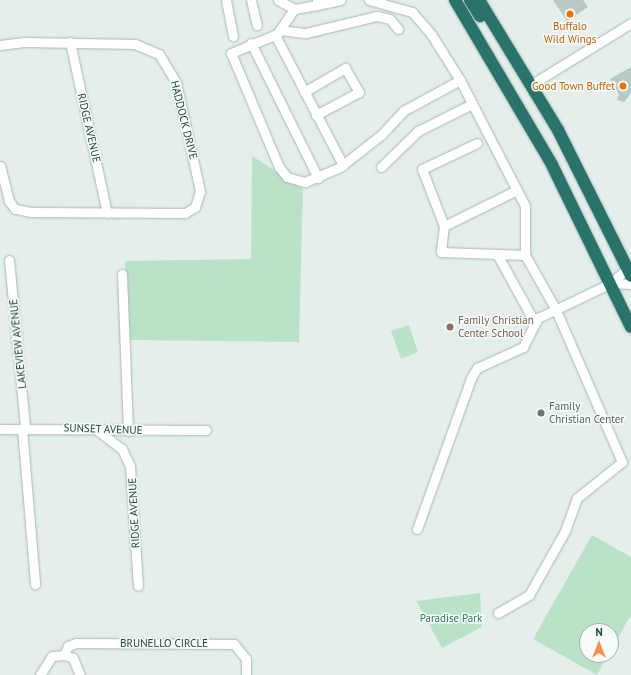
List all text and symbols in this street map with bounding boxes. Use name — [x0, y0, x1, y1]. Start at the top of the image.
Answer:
marker: Buffalo Wild Wings — [565, 9, 575, 19]
place label: Buffalo Wild Wings — [544, 20, 596, 46]
street label: HADDOCK DRIVE — [168, 79, 200, 161]
place label: Good Town Buffet — [532, 79, 615, 93]
marker: Good Town Buffet — [618, 81, 628, 91]
street label: RIDGE AVENUE — [75, 92, 103, 164]
street label: LAKEVIEW AVENUE — [7, 298, 29, 390]
place label: Family Christian Center School — [458, 314, 534, 340]
marker: Family Christian Center School — [445, 322, 455, 332]
place label: Family Christian Center — [549, 400, 624, 426]
marker: Family Christian Center — [536, 408, 546, 418]
street label: SUNSET AVENUE — [63, 421, 143, 437]
street label: RIDGE AVENUE — [126, 477, 142, 549]
park label: Paradise Park — [420, 611, 482, 625]
north arrow — [579, 623, 619, 663]
text: N — [595, 625, 603, 639]
street label: BRUNELLO CIRCLE — [120, 636, 208, 650]

